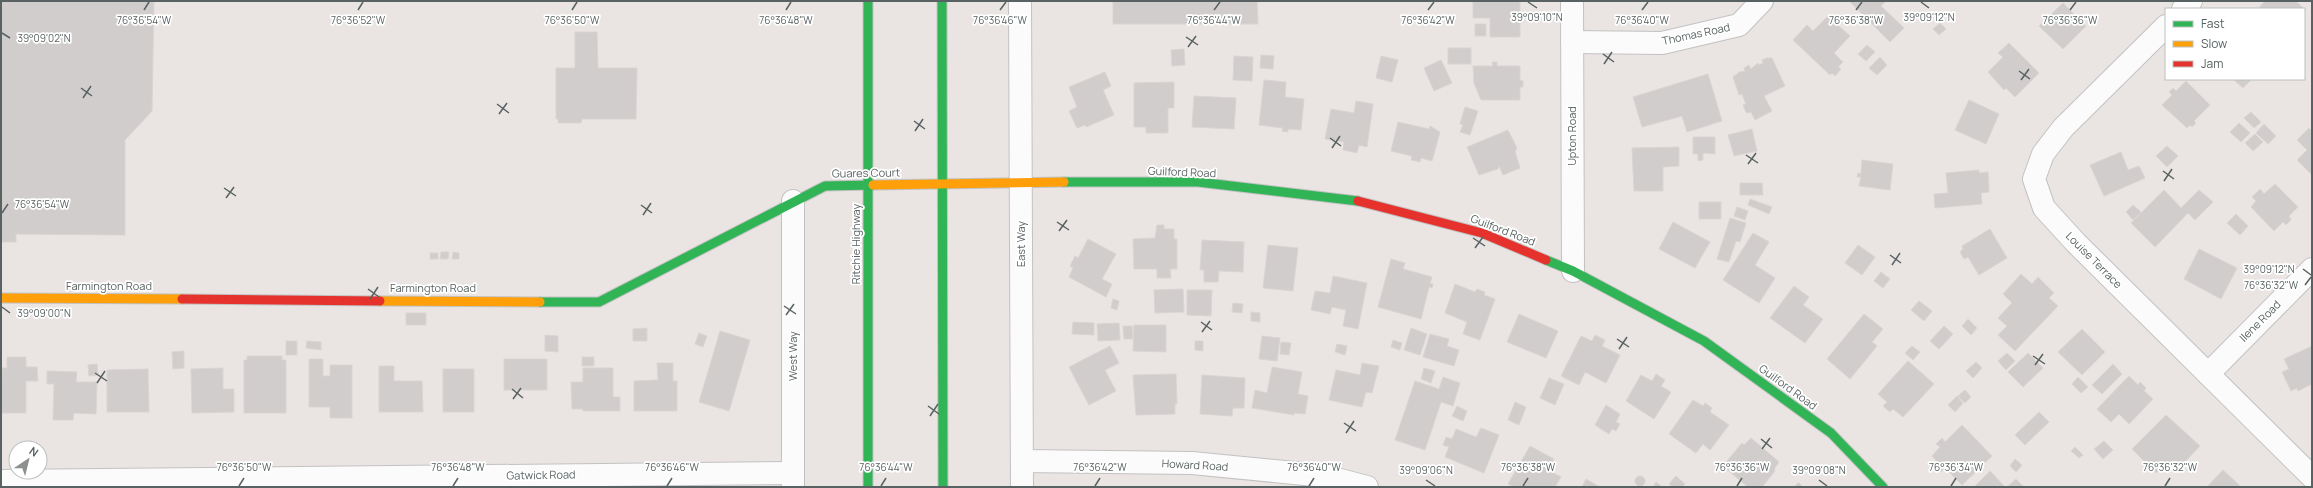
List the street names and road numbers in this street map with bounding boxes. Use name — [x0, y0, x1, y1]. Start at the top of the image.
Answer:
street label: Thomas Road — [1661, 19, 1731, 48]
street label: Upton Road — [1564, 106, 1579, 166]
street label: Guilford Road — [1148, 163, 1216, 180]
street label: Guares Court — [832, 164, 900, 181]
street label: Ritchie Highway — [848, 204, 863, 284]
street label: Guilford Road — [1469, 210, 1538, 249]
street label: East Way — [1013, 221, 1028, 267]
street label: Louise Terrace — [2063, 228, 2126, 291]
street label: Farmington Road — [66, 278, 152, 293]
street label: Farmington Road — [390, 280, 476, 295]
street label: Ilene Road — [2236, 297, 2284, 345]
street label: West Way — [785, 331, 800, 381]
street label: Guilford Road — [1756, 360, 1820, 413]
street label: Howard Road — [1161, 455, 1229, 474]
street label: Gatwick Road — [506, 466, 576, 483]

